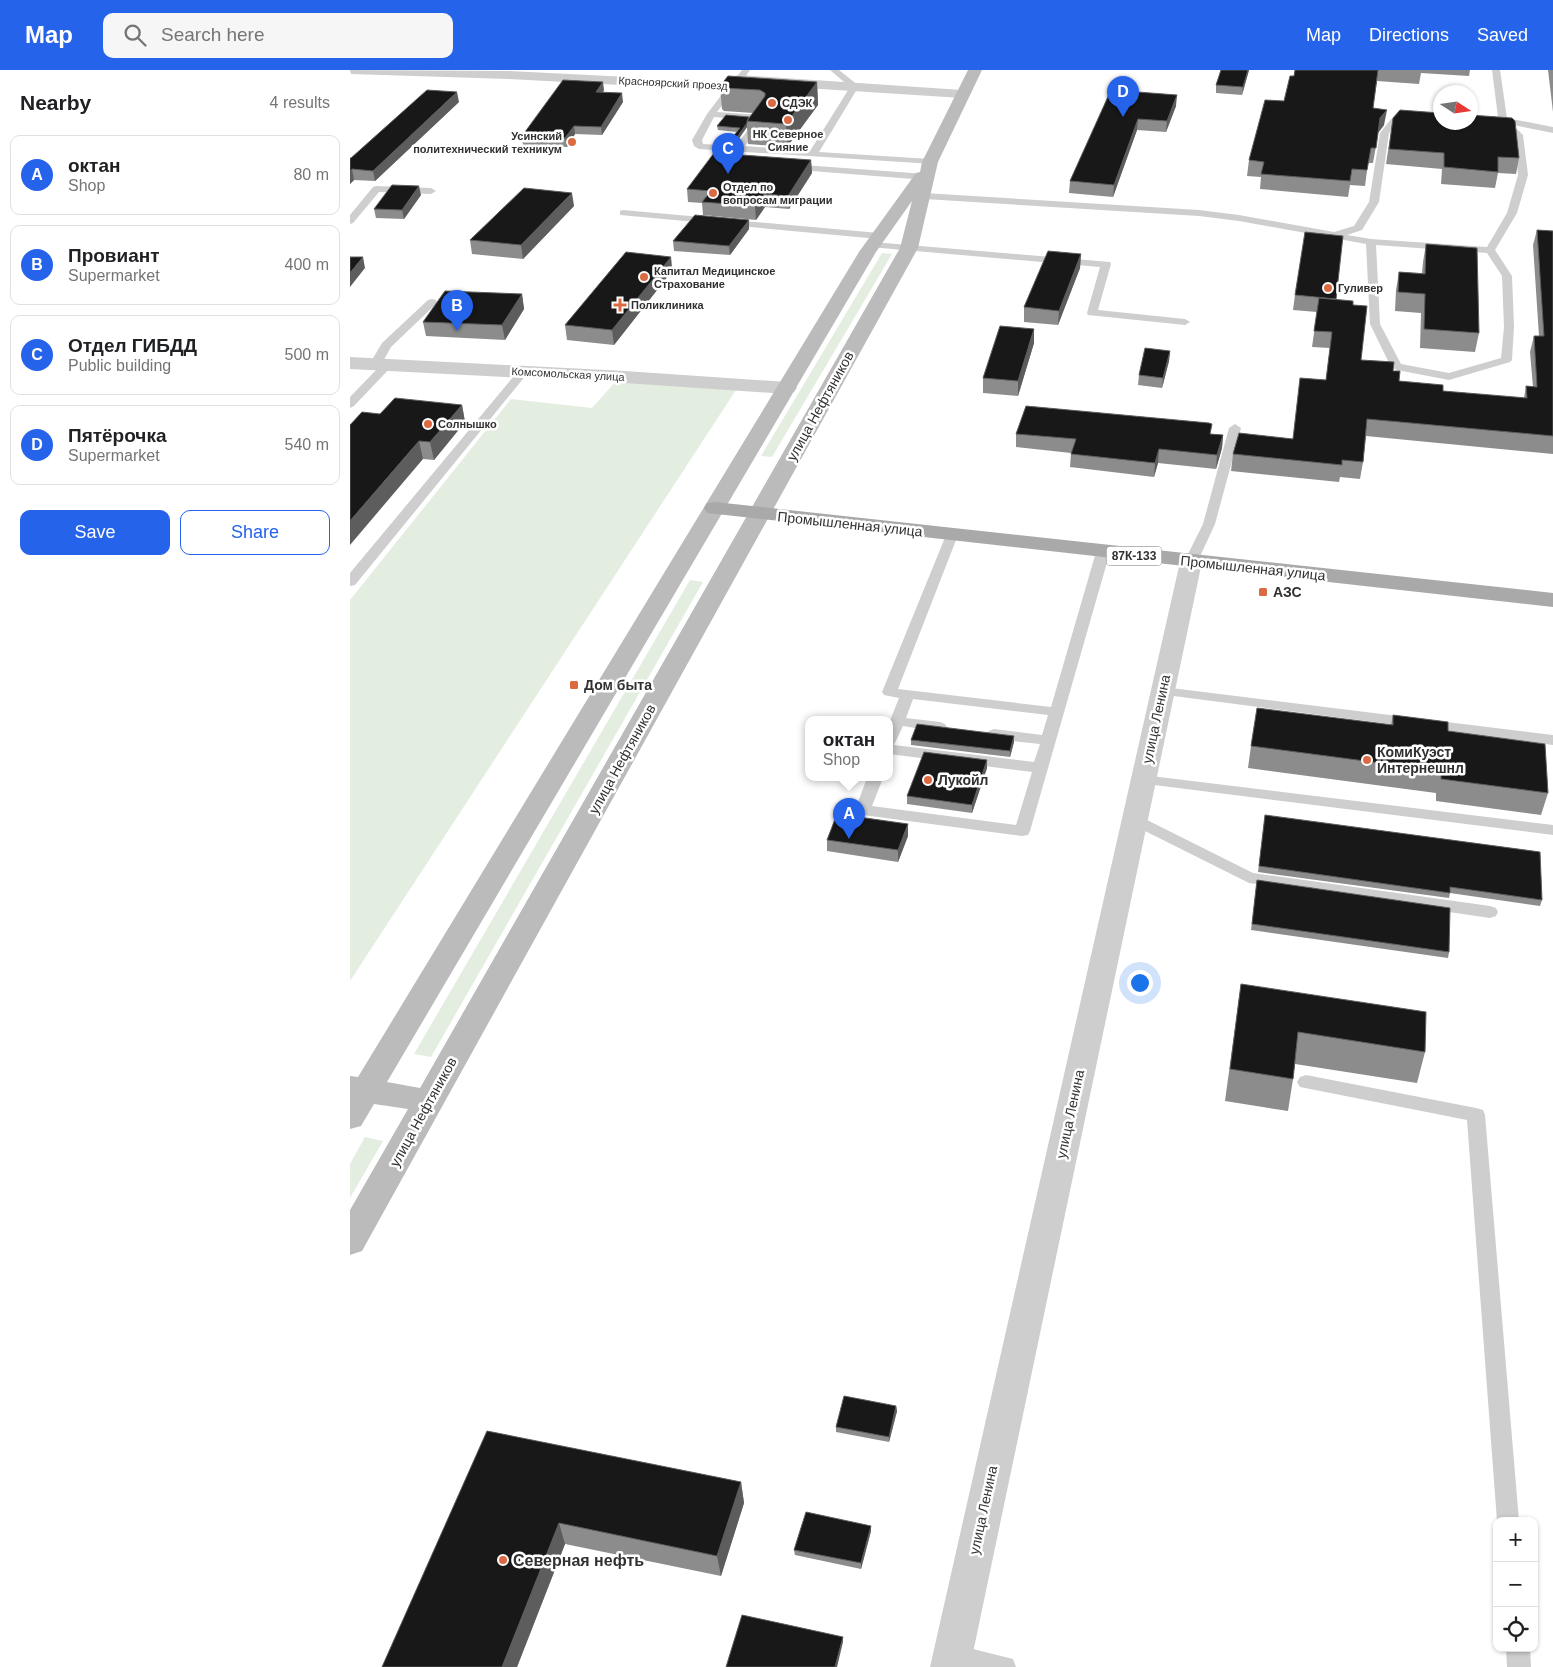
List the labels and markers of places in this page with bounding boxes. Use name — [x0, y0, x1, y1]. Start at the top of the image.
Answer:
pin: D — [1107, 76, 1139, 117]
marker: СДЭК — [766, 97, 778, 109]
place label: СДЭК — [782, 97, 812, 109]
marker: НК Северное Сияние — [782, 114, 794, 126]
place label: НК Северное Сияние — [753, 128, 823, 153]
place label: Усинский политехнический техникум — [413, 130, 562, 155]
pin: C — [712, 133, 744, 174]
marker: Усинский политехнический техникум — [566, 136, 578, 148]
place label: Отдел по вопросам миграции — [723, 181, 832, 206]
marker: Отдел по вопросам миграции — [707, 187, 719, 199]
place label: Капитал Медицинское Страхование — [654, 265, 775, 290]
marker: Капитал Медицинское Страхование — [638, 271, 650, 283]
marker: Гуливер — [1322, 282, 1334, 294]
place label: Гуливер — [1338, 282, 1383, 294]
pin: B — [441, 290, 473, 331]
marker: Поликлиника — [613, 298, 627, 312]
place label: Поликлиника — [631, 299, 704, 311]
marker: Солнышко — [422, 418, 434, 430]
place label: Солнышко — [438, 418, 497, 430]
place label: АЗС — [1273, 584, 1302, 600]
marker: АЗС — [1257, 586, 1269, 598]
place label: Дом быта — [584, 677, 652, 693]
marker: Дом быта — [568, 679, 580, 691]
place label: КомиКуэст Интернешнл — [1377, 744, 1464, 776]
marker: КомиКуэст Интернешнл — [1361, 754, 1373, 766]
place label: Лукойл — [938, 772, 988, 788]
marker: Лукойл — [922, 774, 934, 786]
pin: A — [833, 798, 865, 839]
place label: Северная нефть — [513, 1552, 644, 1569]
marker: Северная нефть — [497, 1554, 509, 1566]

